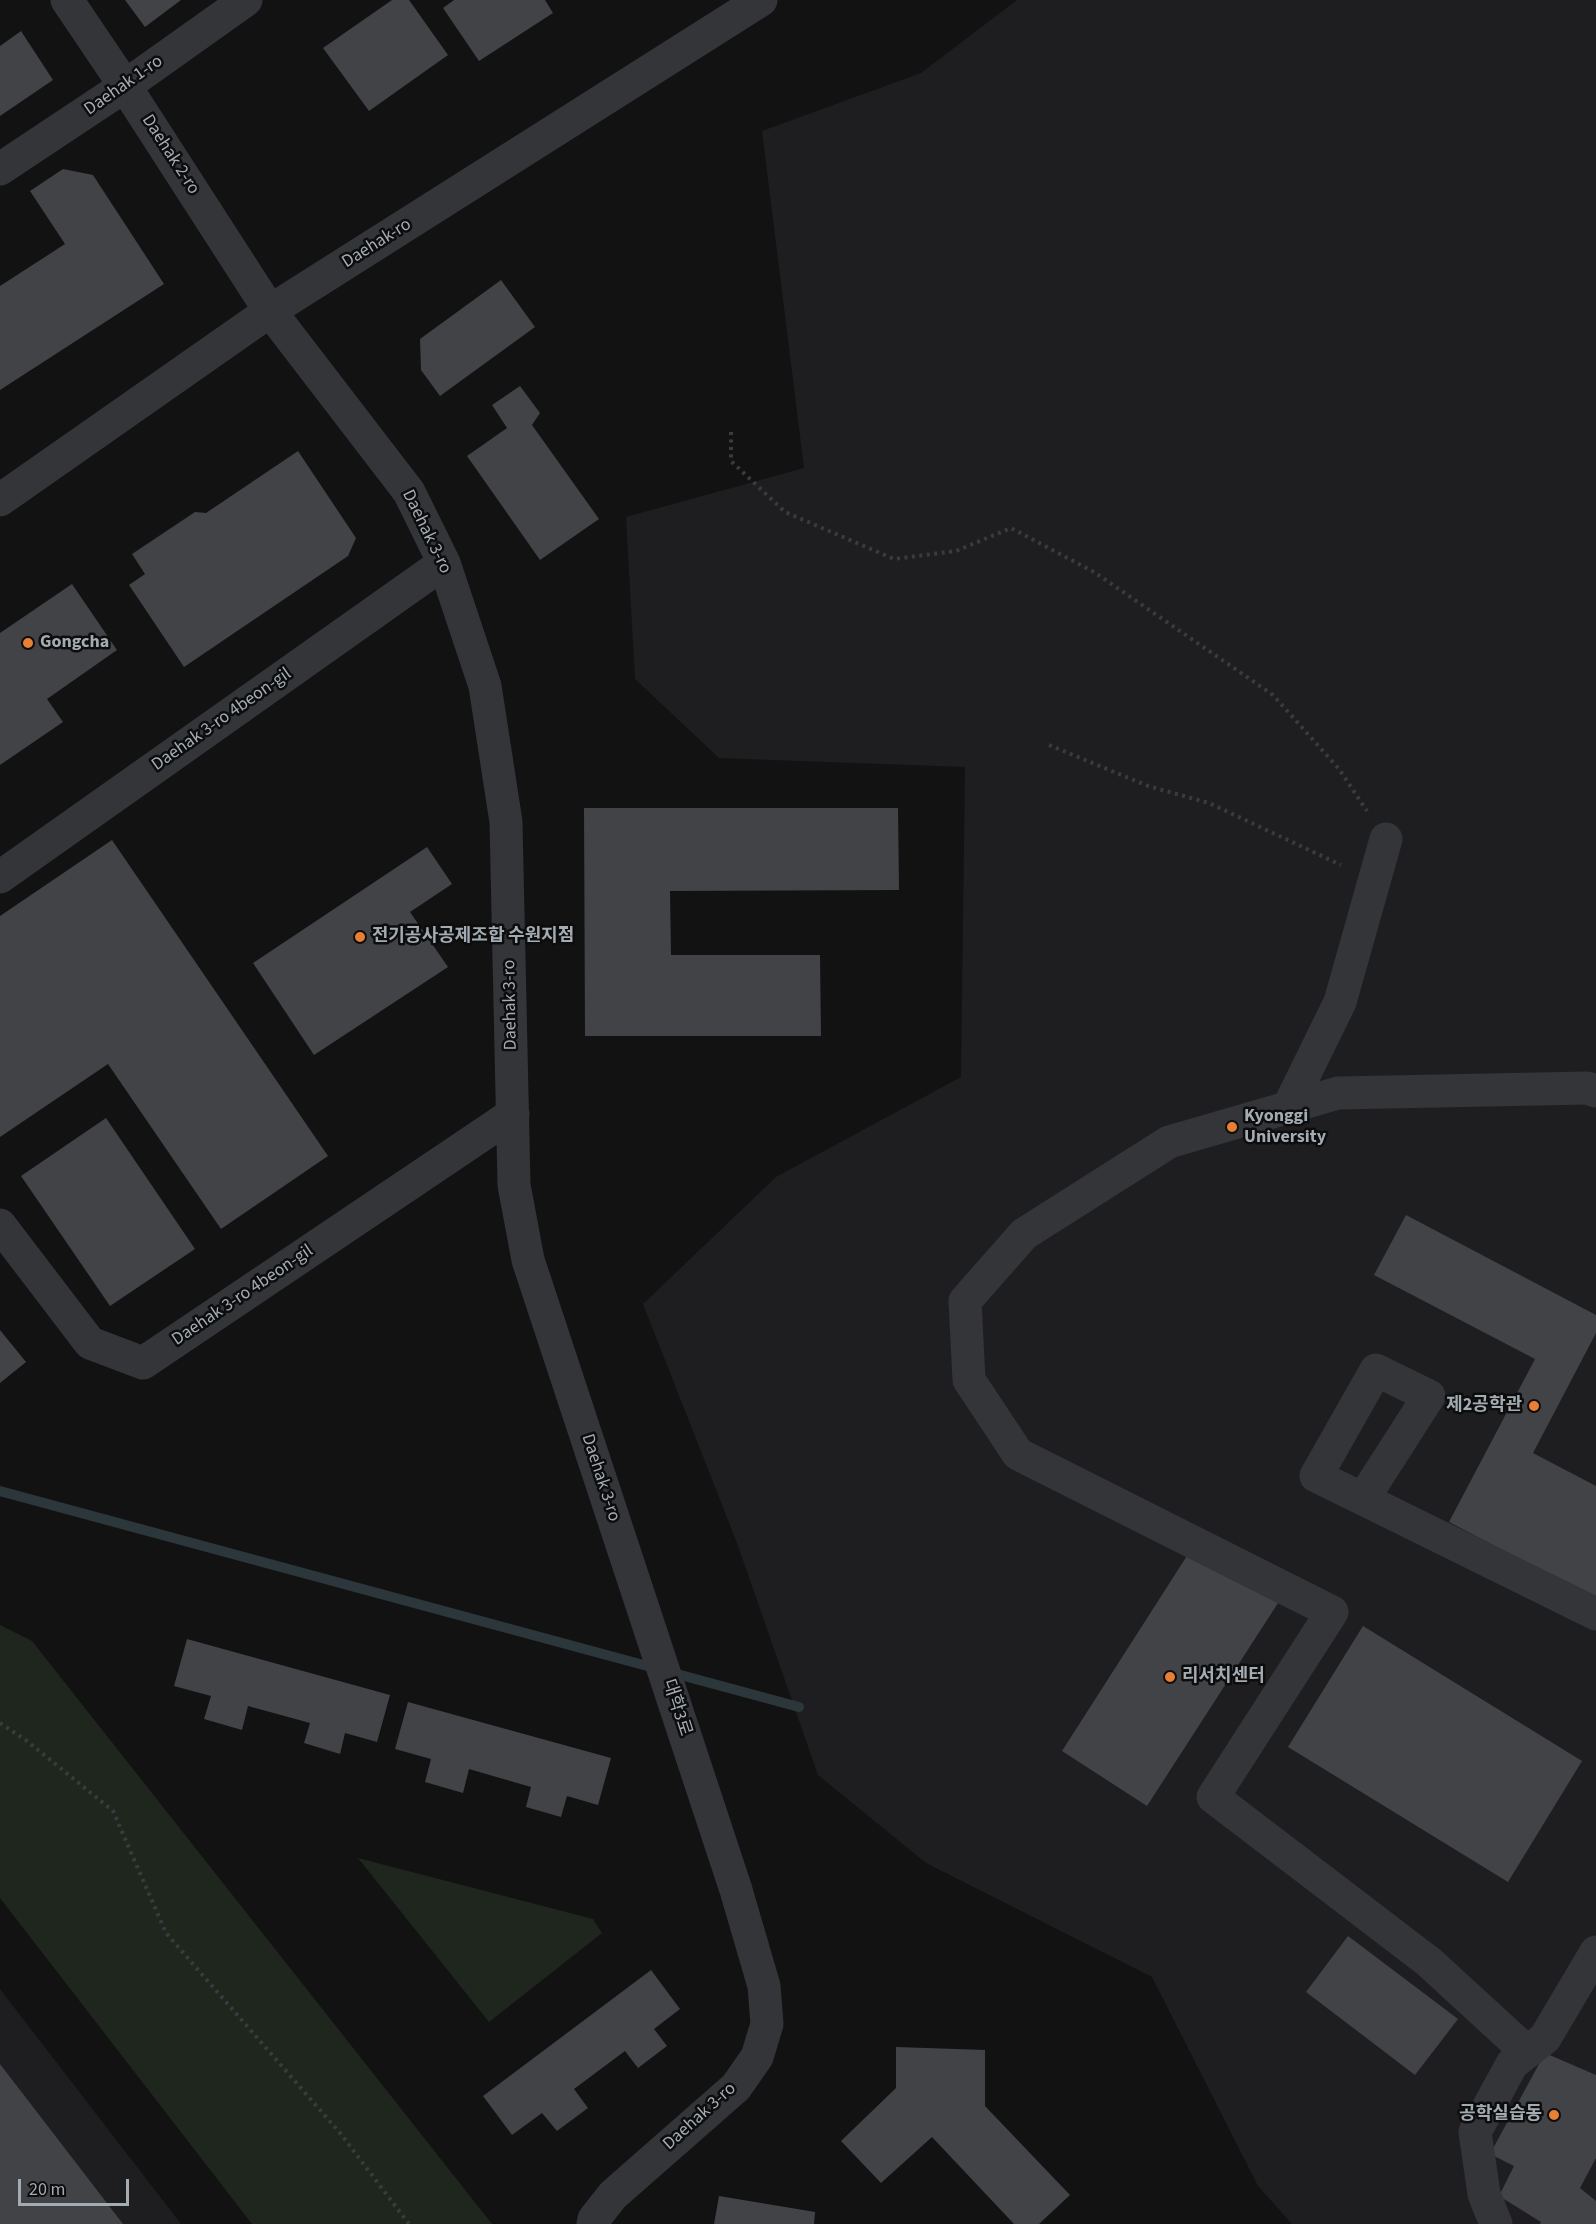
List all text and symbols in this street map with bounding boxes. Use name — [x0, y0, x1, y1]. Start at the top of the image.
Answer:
street label: Daehak 1-ro — [81, 51, 167, 121]
street label: Daehak 2-ro — [136, 111, 204, 199]
street label: Daehak-ro — [338, 214, 416, 274]
street label: Daehak 3-ro — [396, 486, 456, 578]
place label: Gongcha — [40, 632, 109, 654]
marker: Gongcha — [21, 636, 35, 650]
street label: Daehak 3-ro 4beon-gil — [148, 664, 296, 776]
place label: 전기공사공제조합 수원지점 — [372, 926, 574, 948]
marker: 전기공사공제조합 수원지점 — [353, 930, 367, 944]
street label: Daehak 3-ro — [499, 959, 523, 1051]
place label: Kyonggi University — [1244, 1106, 1326, 1148]
marker: Kyonggi University — [1225, 1120, 1239, 1134]
street label: Daehak 3-ro 4beon-gil — [168, 1241, 318, 1351]
place label: 제2공학관 — [1446, 1395, 1522, 1417]
marker: 제2공학관 — [1527, 1399, 1541, 1413]
street label: Daehak 3-ro — [576, 1431, 624, 1525]
place label: 리서치센터 — [1182, 1666, 1265, 1688]
marker: 리서치센터 — [1163, 1670, 1177, 1684]
street label: 대학3로 — [657, 1677, 695, 1739]
street label: Daehak 3-ro — [659, 2079, 741, 2155]
place label: 공학실습동 — [1459, 2104, 1542, 2126]
marker: 공학실습동 — [1547, 2108, 1561, 2122]
scale bar — [21, 2167, 132, 2205]
text: 20 m — [29, 2177, 65, 2202]

